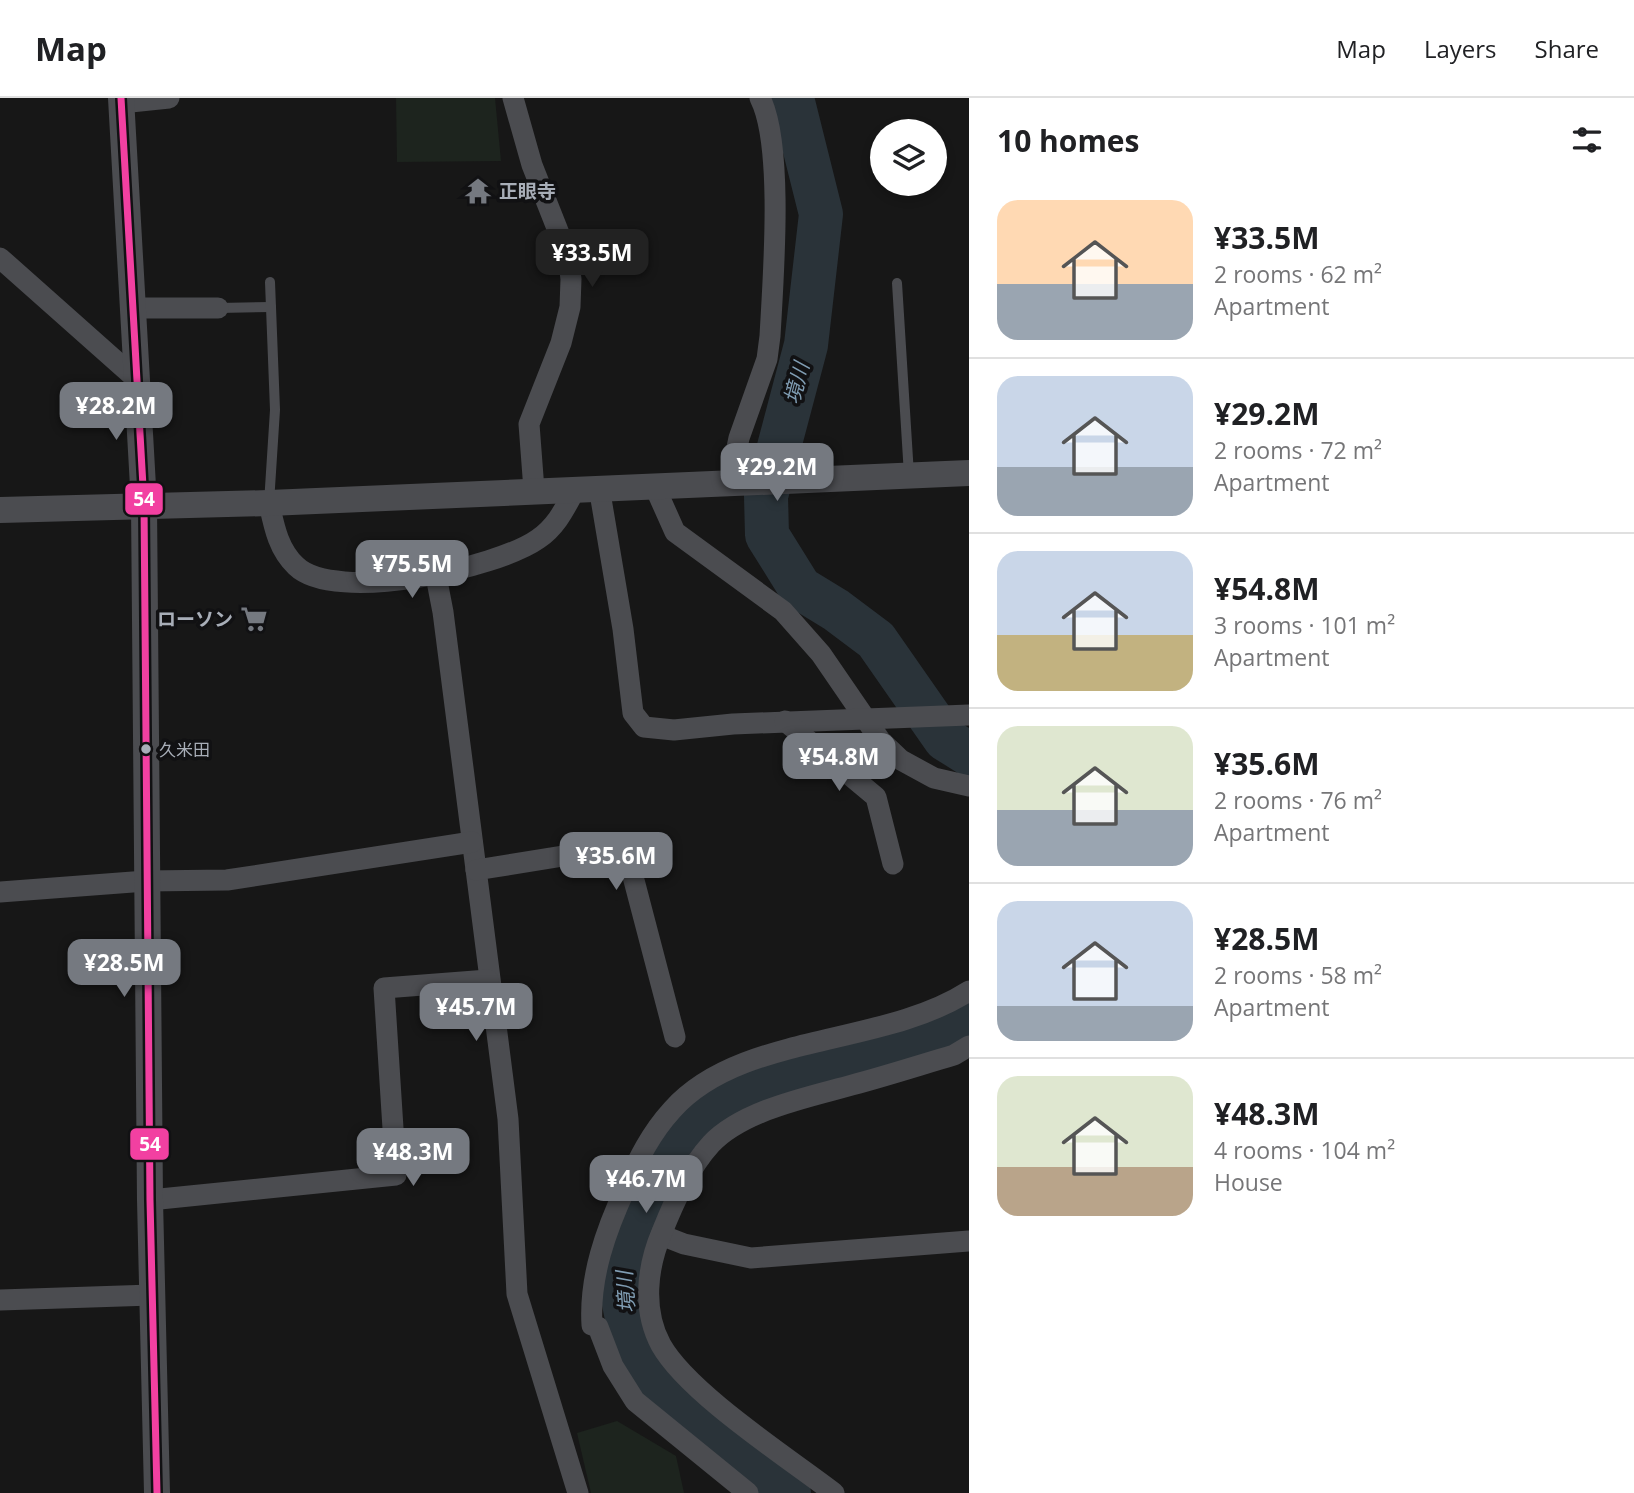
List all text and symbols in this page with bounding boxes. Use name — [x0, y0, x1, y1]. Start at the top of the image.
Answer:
text: Map — [35, 26, 107, 71]
text: Map — [1336, 32, 1386, 65]
text: Layers — [1424, 32, 1497, 65]
text: Share — [1535, 32, 1599, 65]
map controls — [870, 119, 947, 196]
button: layers — [870, 119, 947, 196]
text: 10 homes — [997, 120, 1140, 161]
icon: filters — [1568, 121, 1606, 159]
temple icon: 正眼寺 — [463, 176, 493, 206]
place label: 正眼寺 — [499, 178, 556, 204]
text: ¥33.5M — [1214, 217, 1319, 258]
icon: home — [1053, 228, 1137, 312]
pin: ¥33.5M — [535, 230, 649, 289]
text: ¥33.5M — [552, 236, 632, 268]
text: 2 rooms · 62 m² — [1214, 258, 1382, 290]
text: Apartment — [1214, 290, 1330, 322]
water label: 境川 — [777, 357, 815, 407]
pin: ¥28.2M — [59, 382, 173, 442]
text: ¥28.2M — [76, 389, 156, 421]
text: ¥29.2M — [1214, 393, 1319, 434]
icon: home — [1053, 404, 1137, 488]
text: 2 rooms · 72 m² — [1214, 434, 1382, 466]
pin: ¥29.2M — [720, 444, 834, 503]
text: ¥29.2M — [737, 450, 817, 482]
text: Apartment — [1214, 466, 1330, 498]
line badge: 54 — [124, 482, 164, 516]
text: 54 — [133, 486, 155, 512]
pin: ¥75.5M — [355, 540, 469, 600]
text: ¥75.5M — [372, 547, 452, 579]
text: ¥54.8M — [1214, 568, 1319, 609]
icon: home — [1053, 579, 1137, 663]
supermarket icon: ローソン — [239, 604, 269, 634]
place label: ローソン — [157, 606, 233, 632]
text: 3 rooms · 101 m² — [1214, 609, 1395, 641]
text: Apartment — [1214, 641, 1330, 673]
pin: ¥54.8M — [782, 734, 896, 793]
place label: 久米田 — [159, 738, 210, 761]
text: ¥54.8M — [799, 740, 879, 772]
marker: 久米田 — [139, 742, 153, 756]
text: ¥35.6M — [1214, 743, 1319, 784]
icon: home — [1053, 754, 1137, 838]
text: 2 rooms · 76 m² — [1214, 784, 1382, 816]
text: Apartment — [1214, 816, 1330, 848]
pin: ¥35.6M — [559, 832, 673, 892]
text: ¥35.6M — [576, 839, 656, 871]
text: ¥28.5M — [1214, 918, 1319, 959]
icon: home — [1053, 929, 1137, 1013]
pin: ¥28.5M — [67, 940, 181, 999]
text: ¥28.5M — [84, 946, 164, 978]
text: 2 rooms · 58 m² — [1214, 959, 1382, 991]
pin: ¥45.7M — [419, 984, 533, 1043]
text: ¥45.7M — [436, 990, 516, 1022]
text: Apartment — [1214, 991, 1330, 1023]
text: ¥48.3M — [1214, 1093, 1319, 1134]
icon: home — [1053, 1104, 1137, 1188]
line badge: 54 — [129, 1127, 170, 1161]
pin: ¥48.3M — [356, 1128, 470, 1188]
text: 54 — [139, 1131, 161, 1157]
text: 4 rooms · 104 m² — [1214, 1134, 1395, 1166]
text: ¥48.3M — [373, 1135, 453, 1167]
pin: ¥46.7M — [589, 1156, 703, 1215]
text: ¥46.7M — [606, 1162, 686, 1194]
text: House — [1214, 1166, 1283, 1198]
water label: 境川 — [609, 1268, 640, 1314]

